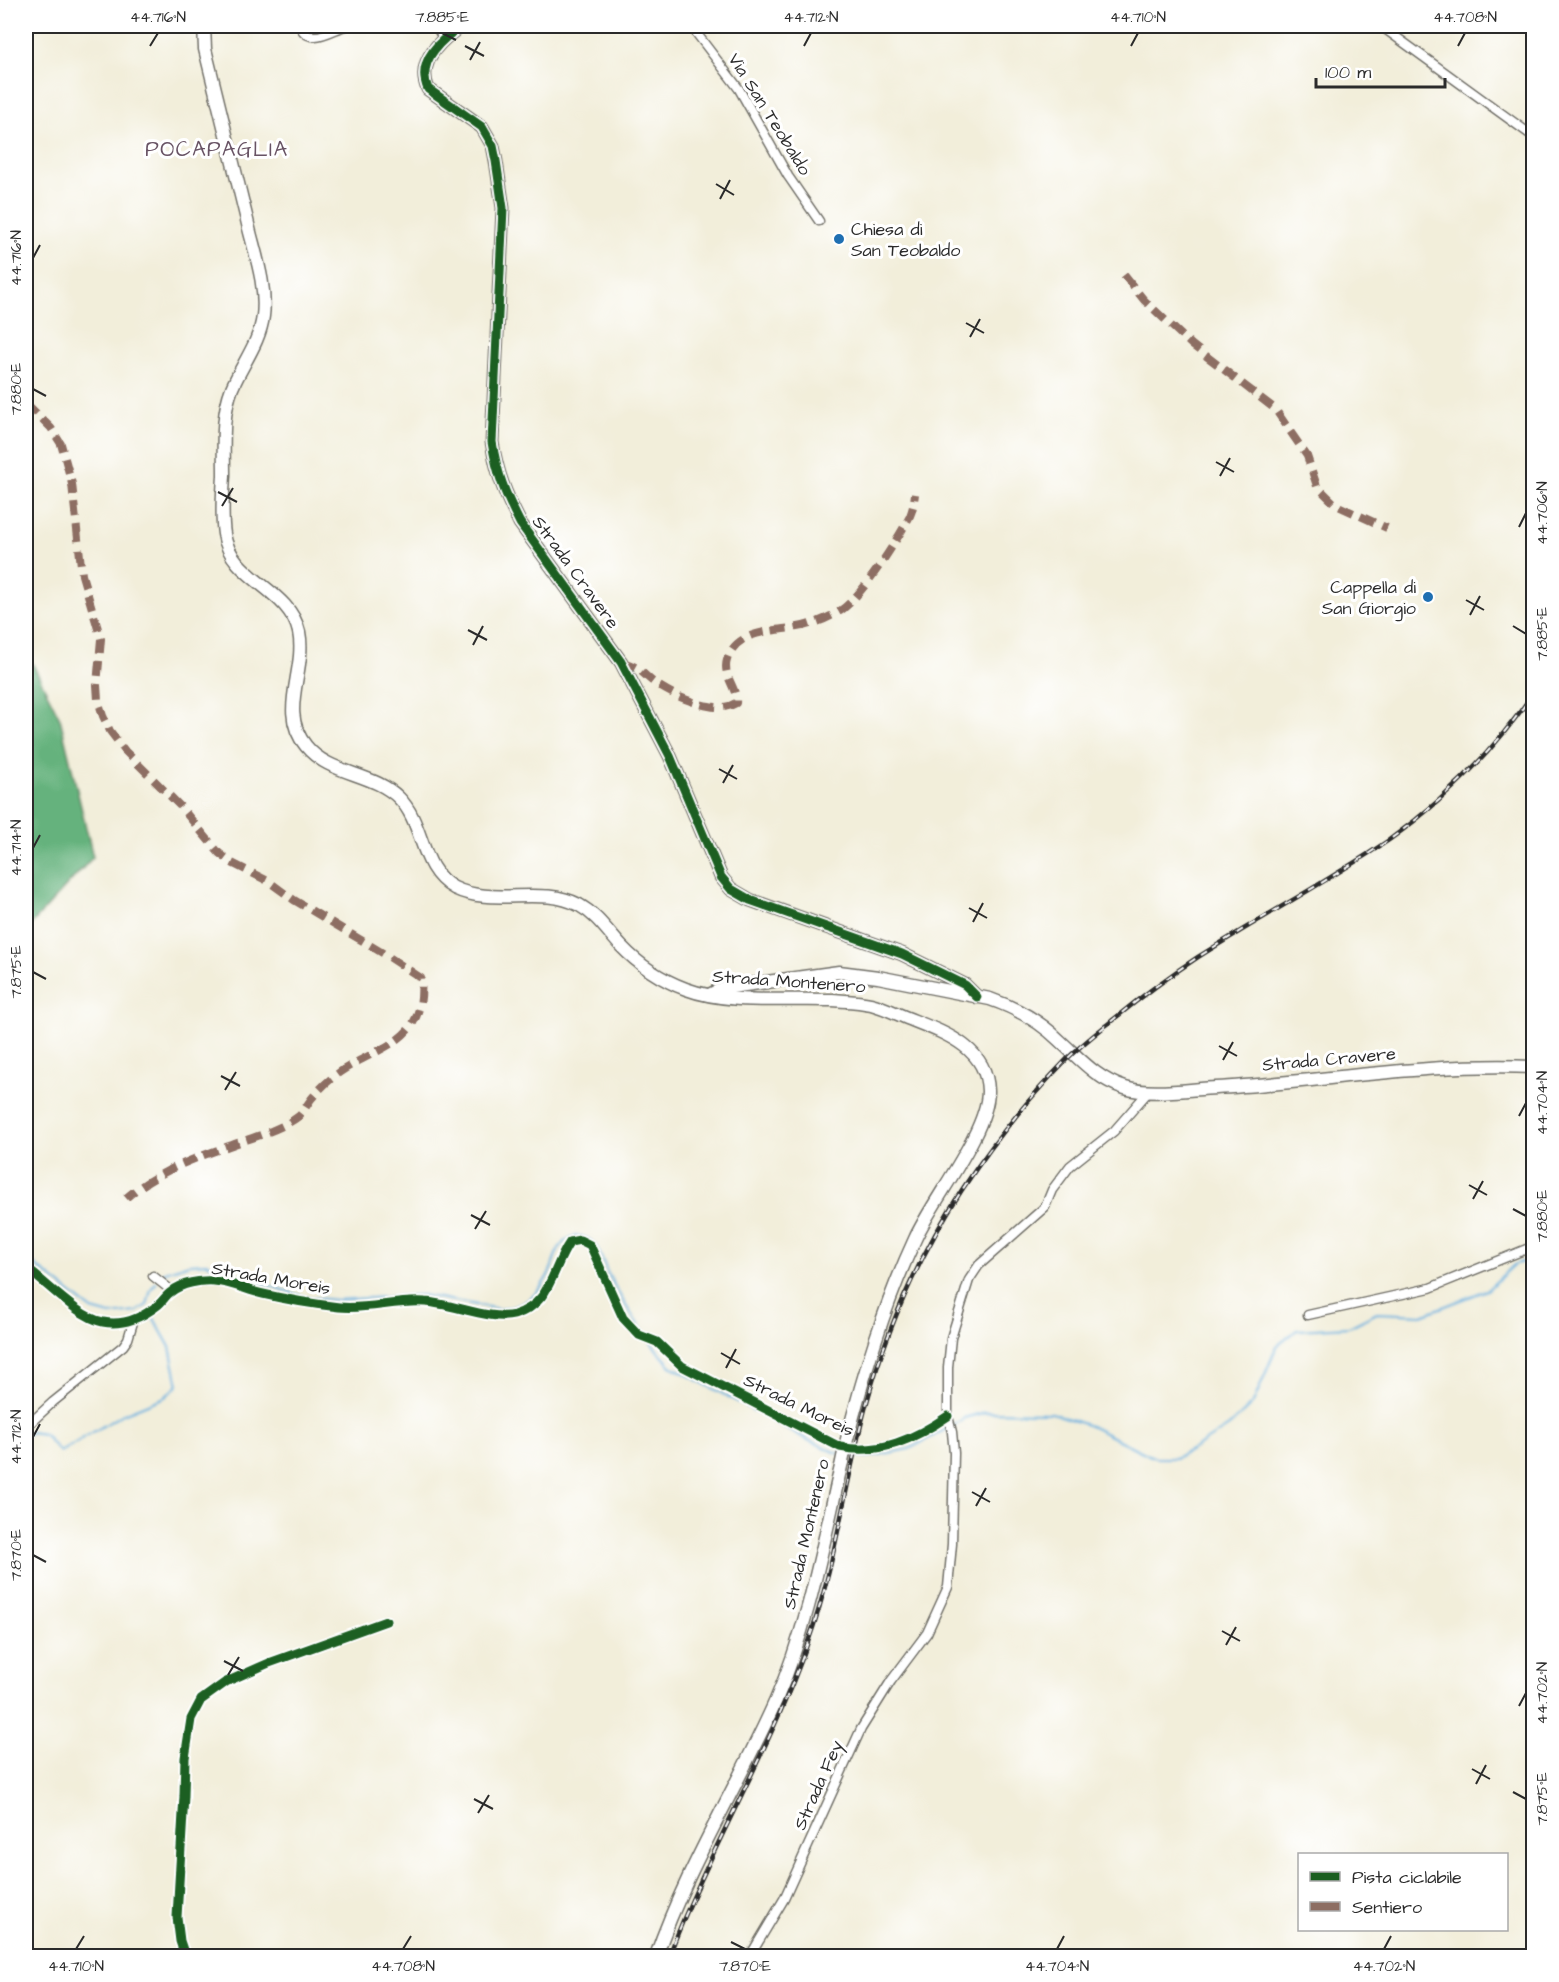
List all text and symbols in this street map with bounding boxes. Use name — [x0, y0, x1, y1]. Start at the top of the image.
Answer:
text: 44.716°N — [130, 7, 186, 28]
text: 7.885°E — [415, 7, 469, 28]
text: 44.712°N — [784, 7, 838, 28]
text: 44.710°N — [1110, 7, 1166, 28]
text: 44.708°N — [1433, 7, 1497, 28]
street label: Via San Teobaldo — [722, 48, 817, 180]
scale bar — [1316, 51, 1445, 89]
text: 100 m — [1325, 60, 1371, 85]
district label: POCAPAGLIA — [145, 135, 289, 164]
place label: Chiesa di San Teobaldo — [851, 217, 960, 263]
text: 44.716°N — [6, 230, 27, 286]
marker: Chiesa di San Teobaldo — [832, 232, 846, 246]
text: 7.880°E — [6, 363, 27, 415]
text: 44.706°N — [1532, 481, 1553, 545]
street label: Strada Cravere — [526, 511, 625, 634]
place label: Cappella di San Giorgio — [1322, 575, 1416, 622]
marker: Cappella di San Giorgio — [1421, 590, 1435, 604]
text: 7.885°E — [1532, 607, 1553, 661]
text: 44.714°N — [6, 820, 27, 876]
text: 7.875°E — [6, 945, 27, 999]
street label: Strada Montenero — [712, 964, 866, 999]
street label: Strada Cravere — [1261, 1041, 1397, 1078]
text: 44.704°N — [1532, 1071, 1553, 1135]
text: 7.880°E — [1532, 1190, 1553, 1242]
street label: Strada Moreis — [210, 1256, 332, 1301]
street label: Strada Moreis — [739, 1368, 858, 1443]
text: 44.712°N — [6, 1410, 27, 1464]
street label: Strada Montenero — [777, 1457, 836, 1612]
text: 7.870°E — [6, 1529, 27, 1581]
text: 44.702°N — [1532, 1662, 1553, 1724]
street label: Strada Fey — [788, 1736, 850, 1834]
text: 7.875°E — [1532, 1772, 1553, 1826]
legend — [1298, 1853, 1508, 1931]
text: Pista ciclabile — [1352, 1865, 1462, 1890]
text: Sentiero — [1352, 1895, 1422, 1920]
text: 44.710°N — [48, 1956, 104, 1977]
text: 44.708°N — [371, 1956, 435, 1977]
text: 7.870°E — [719, 1956, 771, 1977]
text: 44.704°N — [1025, 1956, 1089, 1977]
text: 44.702°N — [1353, 1956, 1415, 1977]

